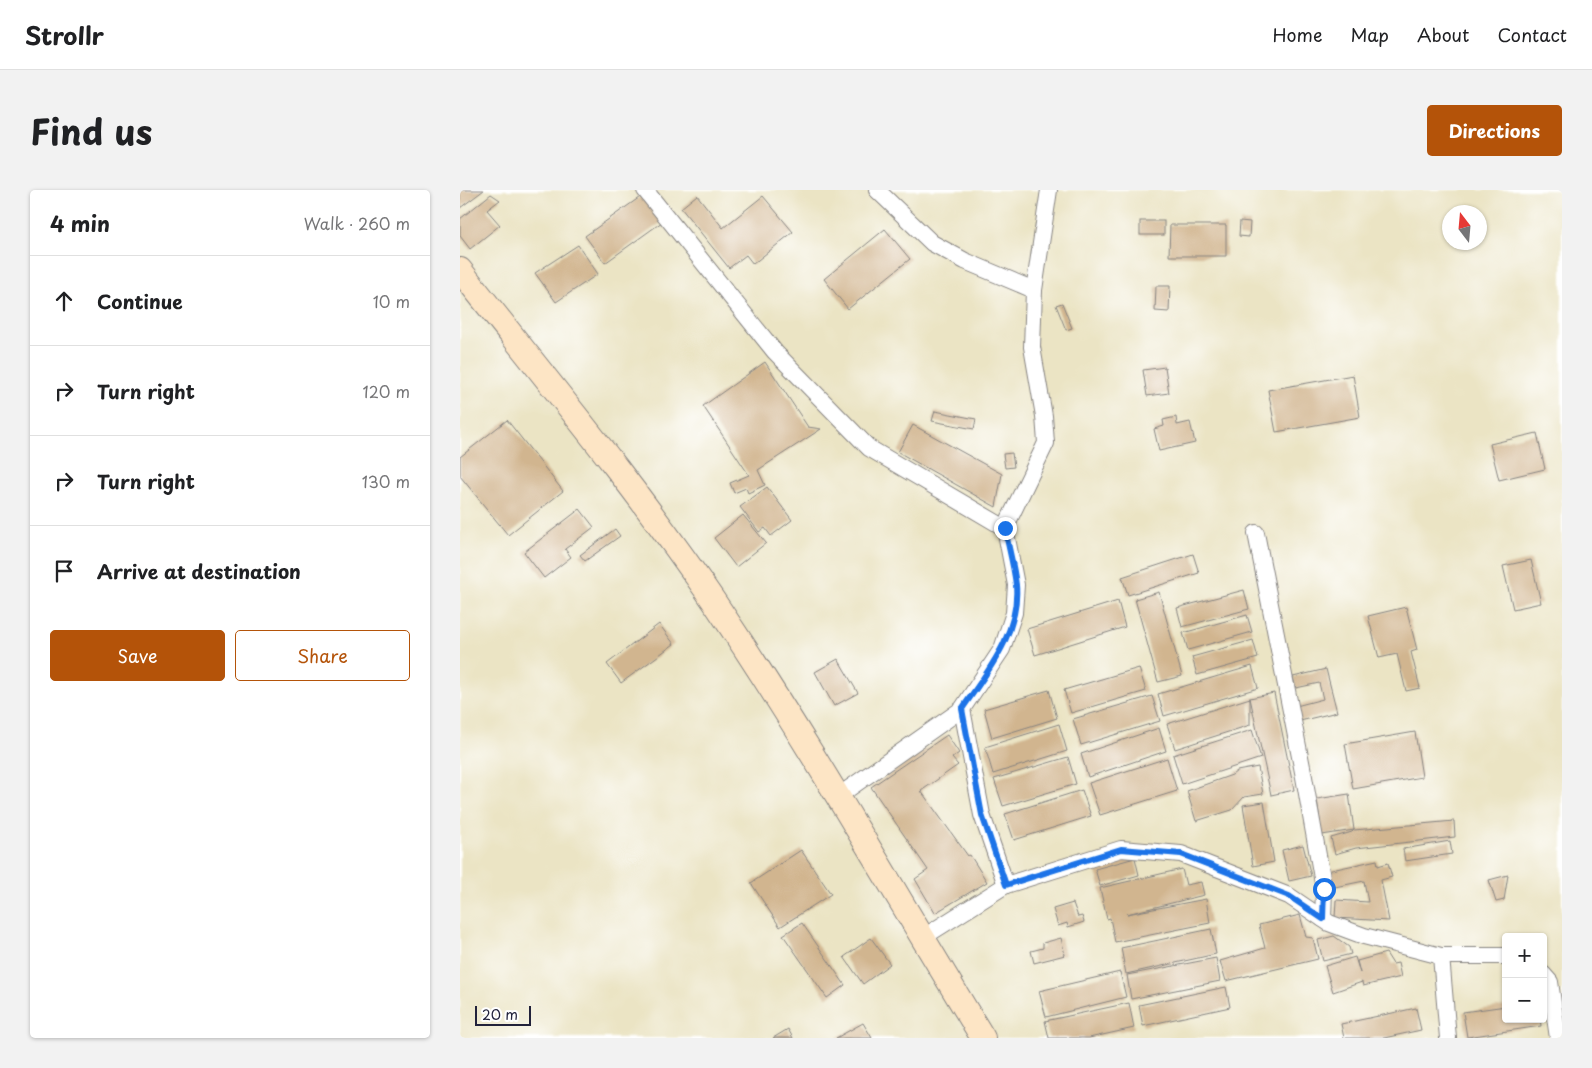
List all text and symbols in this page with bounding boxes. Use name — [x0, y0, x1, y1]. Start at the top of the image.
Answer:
text: Strollr — [25, 17, 104, 53]
text: Home — [1272, 21, 1322, 48]
text: Map — [1350, 21, 1389, 48]
text: About — [1417, 21, 1469, 48]
text: Contact — [1497, 21, 1567, 48]
text: Find us — [30, 104, 152, 157]
button: Directions — [1427, 105, 1562, 156]
north arrow — [1442, 205, 1487, 250]
text: 4 min — [50, 207, 110, 239]
text: Walk · 260 m — [304, 211, 410, 235]
icon: ahead — [50, 287, 78, 315]
text: Continue — [97, 287, 183, 315]
text: 10 m — [373, 289, 410, 313]
icon: right — [50, 377, 78, 405]
text: Turn right — [97, 377, 195, 405]
text: 120 m — [363, 379, 410, 403]
icon: right — [50, 467, 78, 495]
text: Turn right — [97, 467, 195, 495]
text: 130 m — [362, 469, 410, 493]
route end — [994, 517, 1017, 540]
icon: arrive — [50, 557, 78, 585]
text: Arrive at destination — [97, 557, 301, 585]
button: Save — [50, 630, 225, 681]
button: Share — [235, 630, 410, 681]
route start — [1313, 878, 1336, 901]
map controls — [1502, 933, 1547, 1023]
button: + — [1502, 933, 1547, 978]
button: − — [1502, 978, 1547, 1023]
scale bar — [475, 1003, 531, 1026]
text: 20 m — [482, 1004, 518, 1025]

